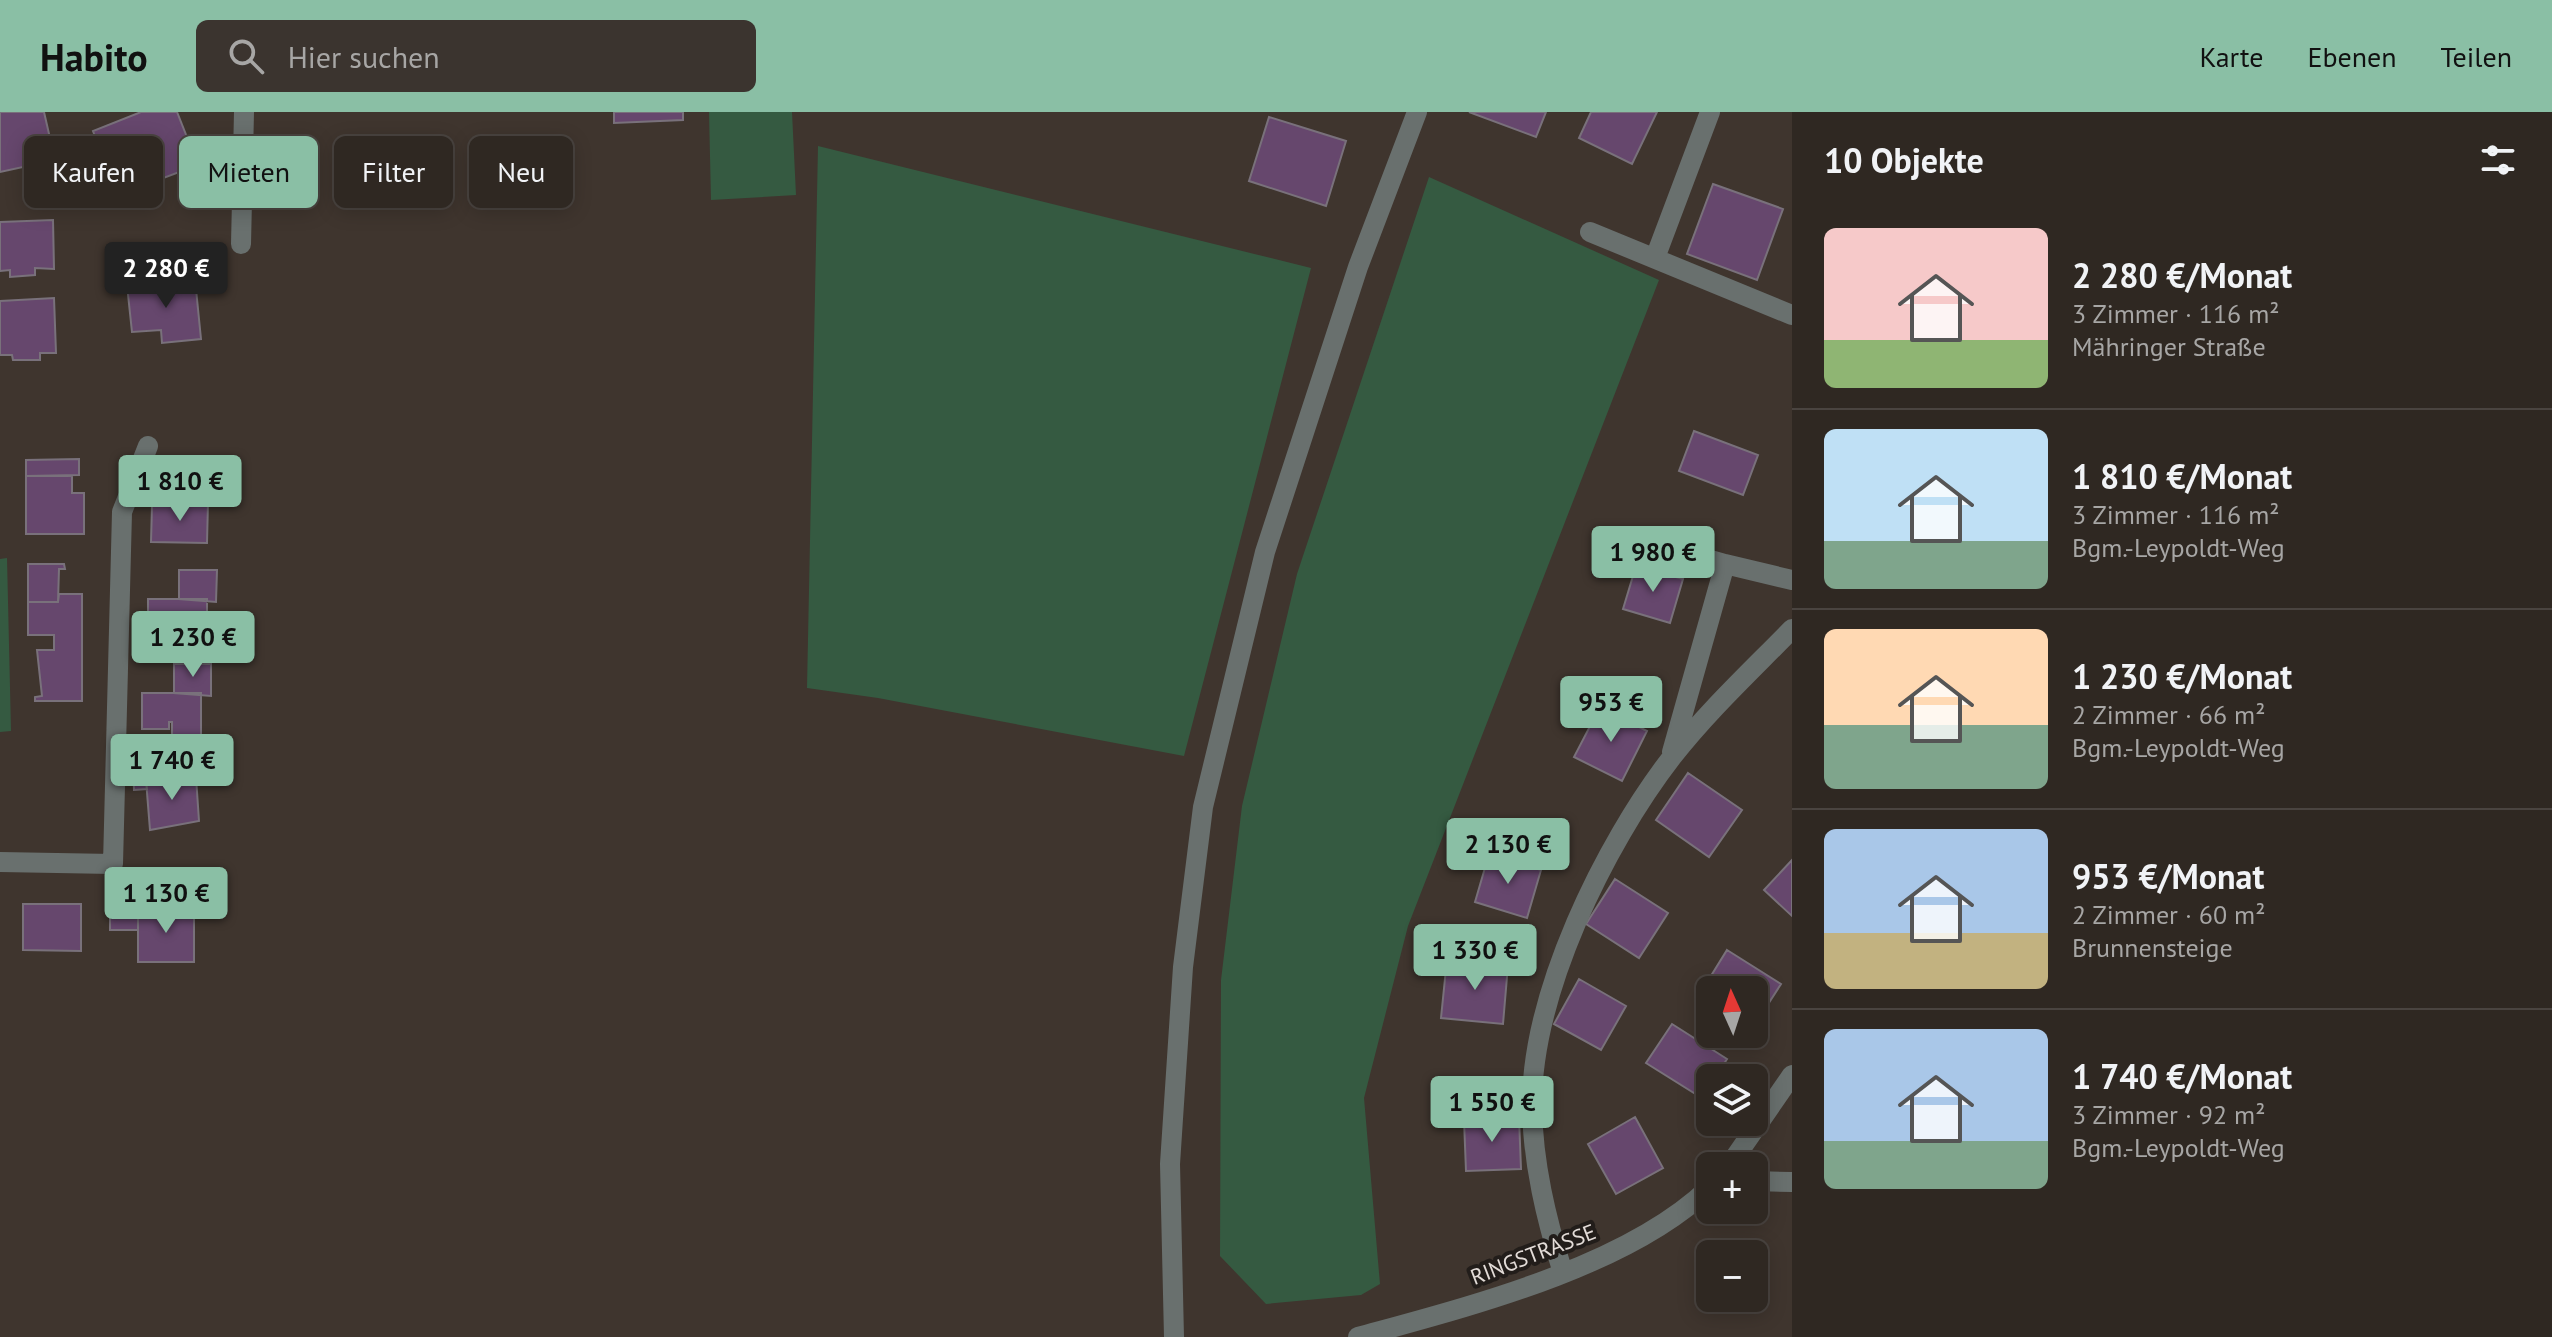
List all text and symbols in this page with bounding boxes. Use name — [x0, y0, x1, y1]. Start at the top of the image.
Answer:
search box — [196, 20, 756, 92]
text: Habito — [40, 32, 148, 81]
icon: search — [224, 34, 268, 78]
text: Hier suchen — [288, 37, 440, 76]
text: Karte — [2199, 38, 2263, 75]
text: Ebenen — [2307, 38, 2397, 75]
text: Teilen — [2441, 38, 2512, 75]
chip: Kaufen — [24, 136, 163, 208]
chip: Mieten — [179, 136, 318, 208]
chip: Filter — [334, 136, 453, 208]
chip: Neu — [469, 136, 573, 208]
text: 10 Objekte — [1824, 138, 1984, 182]
icon: filters — [2476, 138, 2520, 182]
pin: 2 280 € — [92, 242, 240, 310]
text: 2 280 € — [123, 251, 209, 284]
text: 2 280 €/Monat — [2072, 253, 2292, 297]
icon: home — [1888, 260, 1984, 356]
text: 3 Zimmer · 116 m² — [2072, 297, 2280, 330]
text: Mähringer Straße — [2072, 330, 2266, 363]
text: 1 810 €/Monat — [2072, 454, 2292, 498]
pin: 1 810 € — [106, 455, 254, 523]
icon: home — [1888, 461, 1984, 557]
text: 1 810 € — [137, 464, 223, 497]
text: 3 Zimmer · 116 m² — [2072, 498, 2280, 531]
pin: 1 980 € — [1579, 526, 1727, 594]
text: Bgm.-Leypoldt-Weg — [2072, 531, 2285, 564]
text: 1 980 € — [1610, 535, 1696, 568]
pin: 1 230 € — [119, 611, 267, 679]
text: 1 230 € — [150, 620, 236, 653]
text: 1 230 €/Monat — [2072, 654, 2292, 698]
icon: home — [1888, 661, 1984, 757]
pin: 953 € — [1555, 676, 1667, 744]
text: 953 € — [1578, 685, 1644, 718]
text: 2 Zimmer · 66 m² — [2072, 698, 2265, 731]
text: Bgm.-Leypoldt-Weg — [2072, 731, 2285, 764]
pin: 1 740 € — [98, 734, 246, 802]
text: 1 740 € — [129, 743, 215, 776]
pin: 2 130 € — [1434, 818, 1582, 886]
text: 2 130 € — [1465, 827, 1551, 860]
text: 953 €/Monat — [2072, 854, 2264, 898]
icon: home — [1888, 861, 1984, 957]
pin: 1 130 € — [92, 867, 240, 935]
text: 1 130 € — [123, 876, 209, 909]
text: 2 Zimmer · 60 m² — [2072, 898, 2265, 931]
pin: 1 330 € — [1401, 924, 1549, 992]
text: Brunnensteige — [2072, 931, 2233, 964]
text: 1 330 € — [1432, 933, 1518, 966]
north arrow — [1696, 976, 1768, 1048]
map controls — [1696, 976, 1768, 1312]
text: 1 740 €/Monat — [2072, 1054, 2292, 1098]
icon: home — [1888, 1061, 1984, 1157]
button: layers — [1696, 1064, 1768, 1136]
pin: 1 550 € — [1418, 1076, 1566, 1144]
text: 1 550 € — [1449, 1085, 1535, 1118]
text: 3 Zimmer · 92 m² — [2072, 1098, 2265, 1131]
text: Bgm.-Leypoldt-Weg — [2072, 1131, 2285, 1164]
button: + — [1696, 1152, 1768, 1224]
street label: RINGSTRASSE — [1466, 1217, 1600, 1291]
button: − — [1696, 1240, 1768, 1312]

